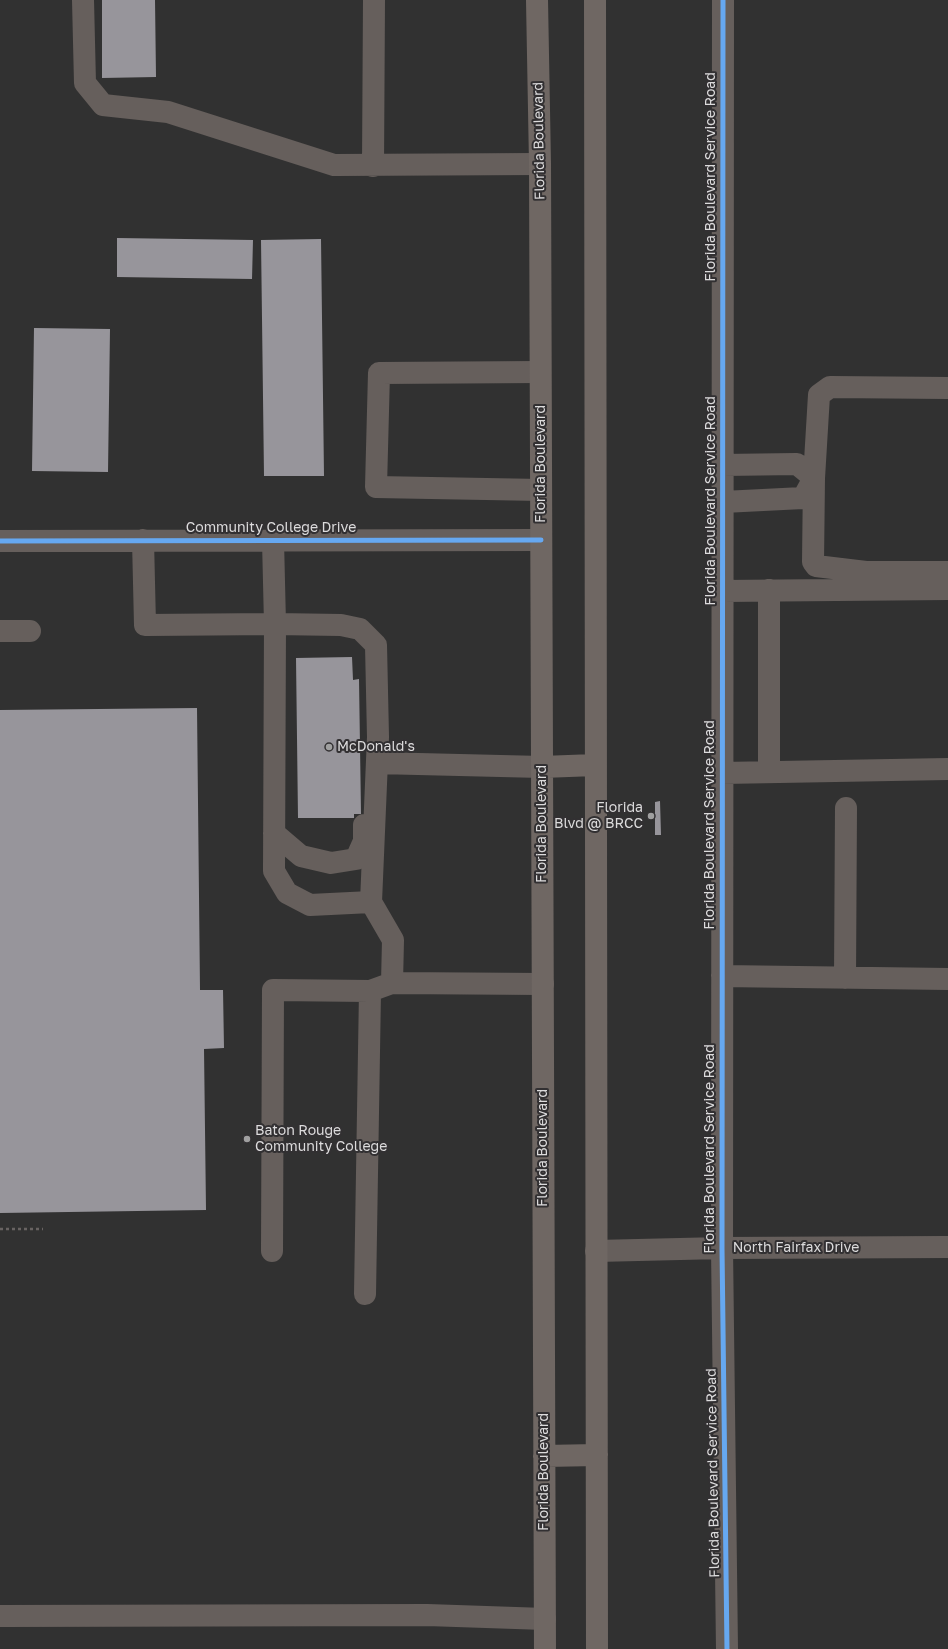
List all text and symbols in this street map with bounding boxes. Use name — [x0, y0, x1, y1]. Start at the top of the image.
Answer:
street label: Florida Boulevard Service Road — [703, 72, 719, 282]
street label: Florida Boulevard — [530, 82, 548, 200]
street label: Florida Boulevard Service Road — [703, 396, 719, 606]
street label: Florida Boulevard — [533, 405, 549, 523]
street label: Community College Drive — [186, 520, 356, 536]
street label: Florida Boulevard Service Road — [702, 720, 718, 930]
place label: McDonald's — [337, 739, 415, 755]
marker: McDonald's — [324, 742, 334, 752]
street label: Florida Boulevard — [534, 765, 550, 883]
place label: Florida Blvd @ BRCC — [554, 800, 643, 832]
marker: Florida Blvd @ BRCC — [646, 811, 656, 821]
street label: Florida Boulevard Service Road — [702, 1044, 718, 1254]
street label: Florida Boulevard — [535, 1089, 551, 1207]
place label: Baton Rouge Community College — [255, 1123, 387, 1156]
marker: Baton Rouge Community College — [242, 1134, 252, 1144]
street label: North Fairfax Drive — [733, 1240, 859, 1256]
street label: Florida Boulevard Service Road — [703, 1368, 723, 1578]
street label: Florida Boulevard — [536, 1413, 552, 1531]

